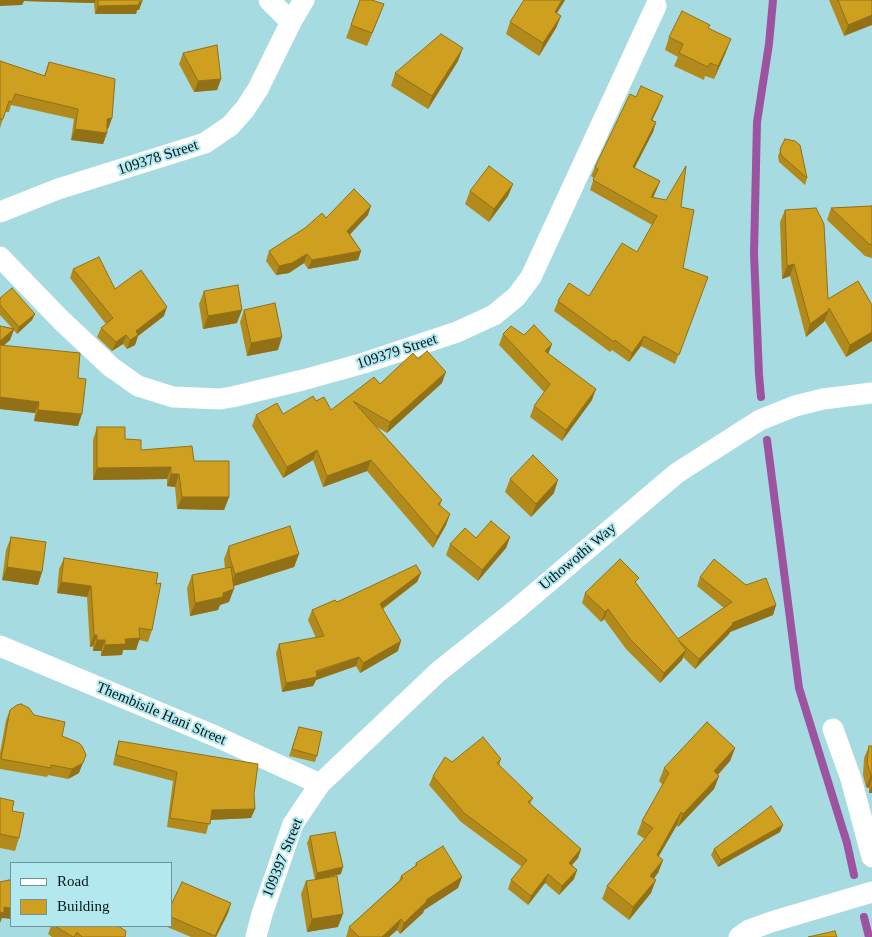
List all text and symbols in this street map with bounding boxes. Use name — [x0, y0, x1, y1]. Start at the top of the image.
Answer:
street label: 109378 Street — [115, 137, 201, 179]
street label: 109379 Street — [354, 331, 440, 373]
street label: Uthowothi Way — [536, 520, 620, 594]
street label: Thembisile Hani Street — [93, 679, 229, 749]
street label: 109397 Street — [259, 816, 307, 900]
legend — [10, 862, 172, 927]
text: Road — [57, 873, 89, 889]
text: Building — [57, 898, 110, 914]

